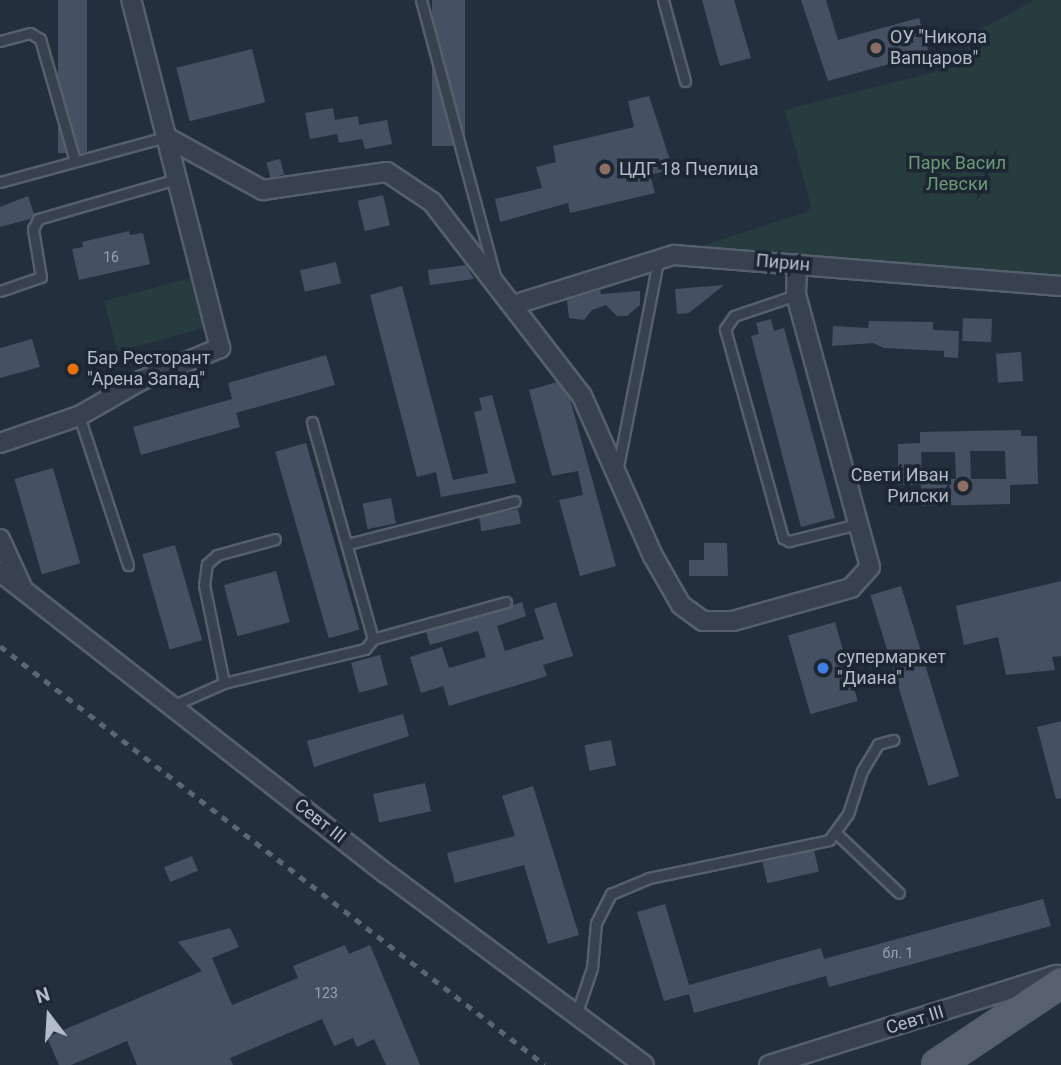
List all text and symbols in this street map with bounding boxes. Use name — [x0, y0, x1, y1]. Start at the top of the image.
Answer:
place label: ОУ "Никола Вапцаров" — [890, 27, 987, 70]
marker: ОУ "Никола Вапцаров" — [868, 40, 884, 56]
park label: Парк Васил Левски — [908, 153, 1006, 196]
place label: ЦДГ 18 Пчелица — [619, 158, 758, 180]
marker: ЦДГ 18 Пчелица — [597, 161, 613, 177]
house number: 16 — [103, 249, 119, 265]
street label: Пирин — [755, 250, 811, 276]
place label: Бар Ресторант "Арена Запад" — [87, 348, 210, 390]
marker: Бар Ресторант "Арена Запад" — [65, 361, 81, 377]
place label: Свети Иван Рилски — [851, 465, 949, 508]
marker: Свети Иван Рилски — [955, 478, 971, 494]
place label: супермаркет "Диана" — [837, 647, 946, 690]
marker: супермаркет "Диана" — [815, 660, 831, 676]
street label: Севт III — [290, 794, 350, 848]
house number: бл. 1 — [883, 945, 913, 961]
north arrow — [14, 981, 84, 1051]
text: N — [33, 982, 52, 1008]
house number: 123 — [314, 985, 338, 1001]
street label: Севт III — [884, 1001, 946, 1039]

